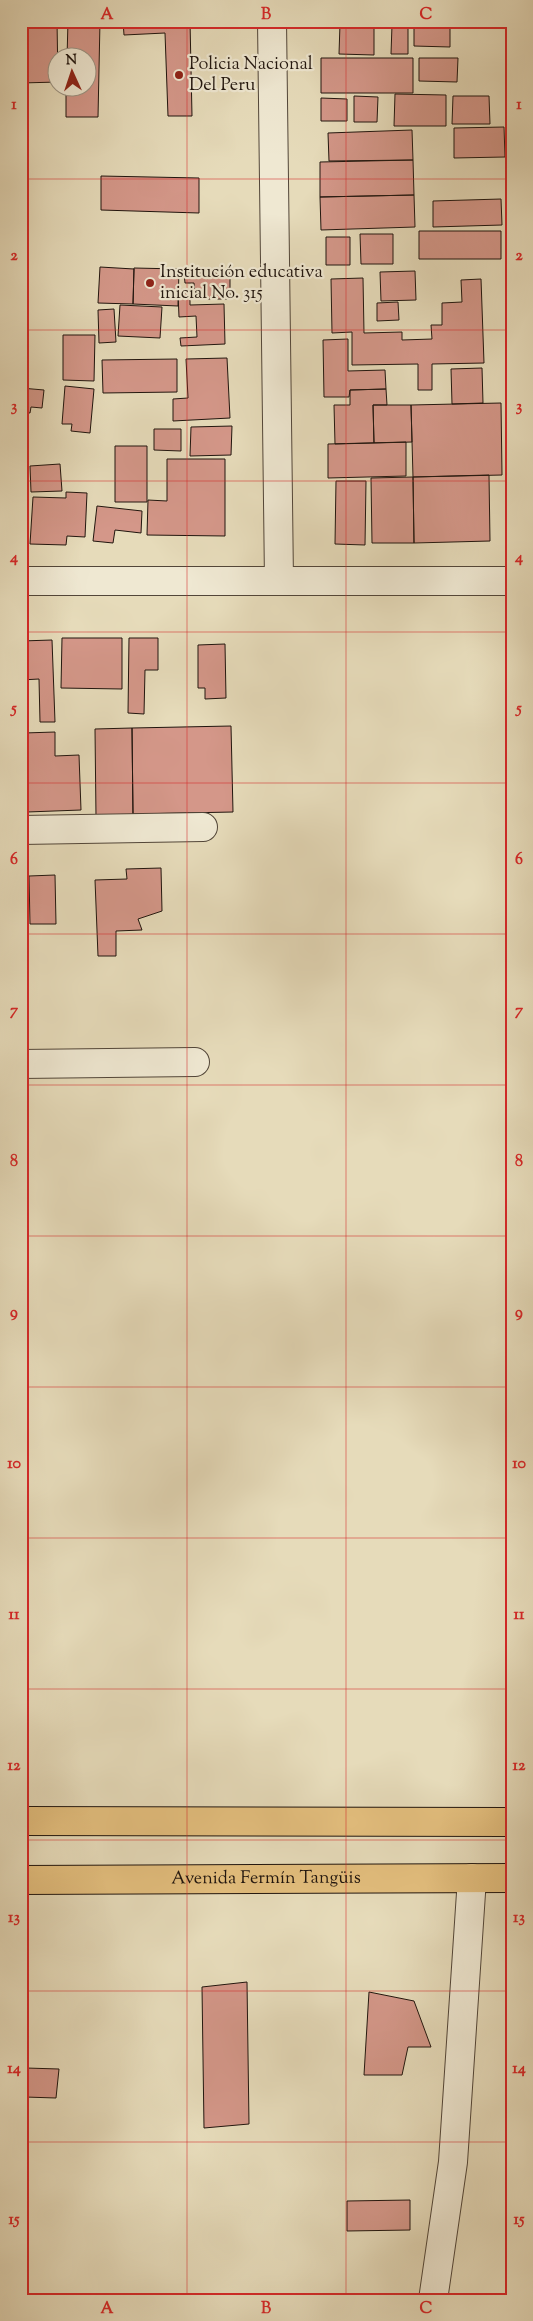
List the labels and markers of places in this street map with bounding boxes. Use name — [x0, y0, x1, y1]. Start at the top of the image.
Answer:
place label: Policia Nacional Del Peru — [189, 52, 313, 99]
marker: Policia Nacional Del Peru — [173, 69, 185, 81]
place label: Institución educativa inicial No. 315 — [160, 260, 323, 307]
marker: Institución educativa inicial No. 315 — [144, 277, 156, 289]

